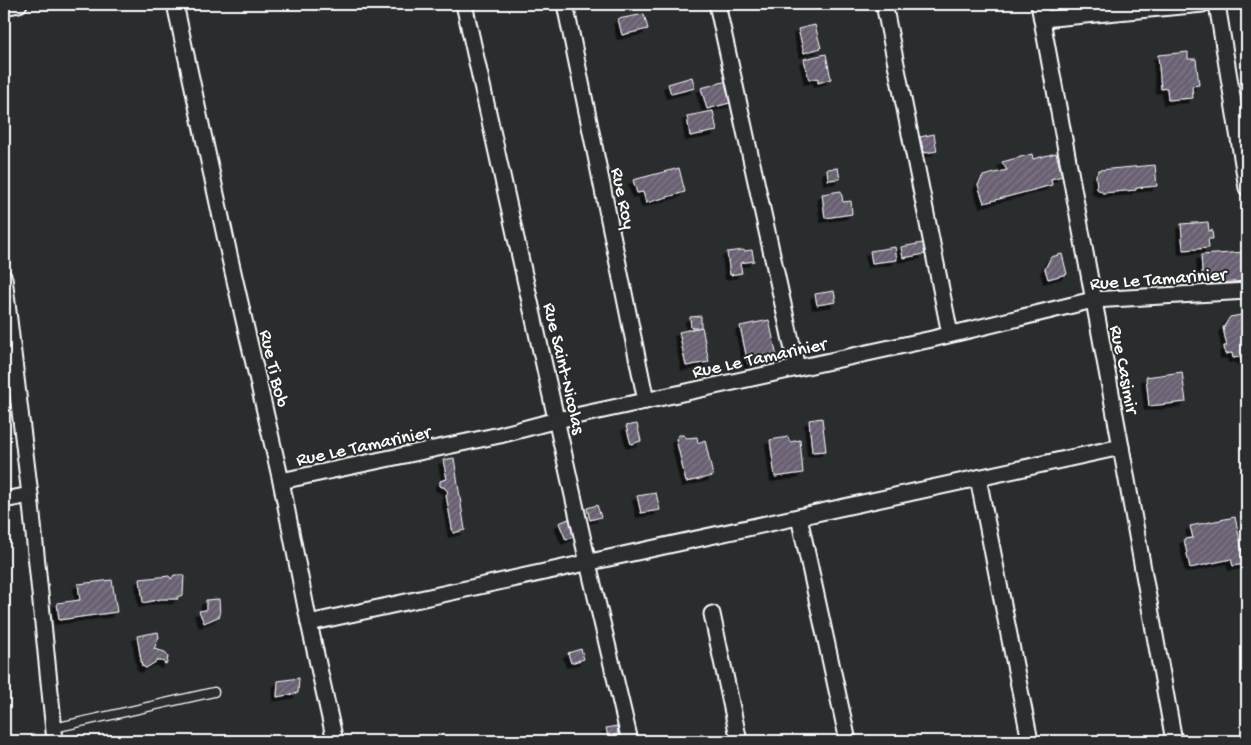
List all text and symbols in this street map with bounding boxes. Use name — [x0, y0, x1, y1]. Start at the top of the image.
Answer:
street label: Rue Roy — [604, 166, 639, 232]
street label: Rue Le Tamarinier — [1089, 264, 1230, 297]
street label: Rue Saint-Nicolas — [536, 301, 589, 438]
street label: Rue Casimir — [1103, 324, 1143, 418]
street label: Rue Ti Bob — [253, 328, 293, 410]
street label: Rue Le Tamarinier — [690, 333, 831, 385]
street label: Rue Le Tamarinier — [294, 421, 435, 473]

